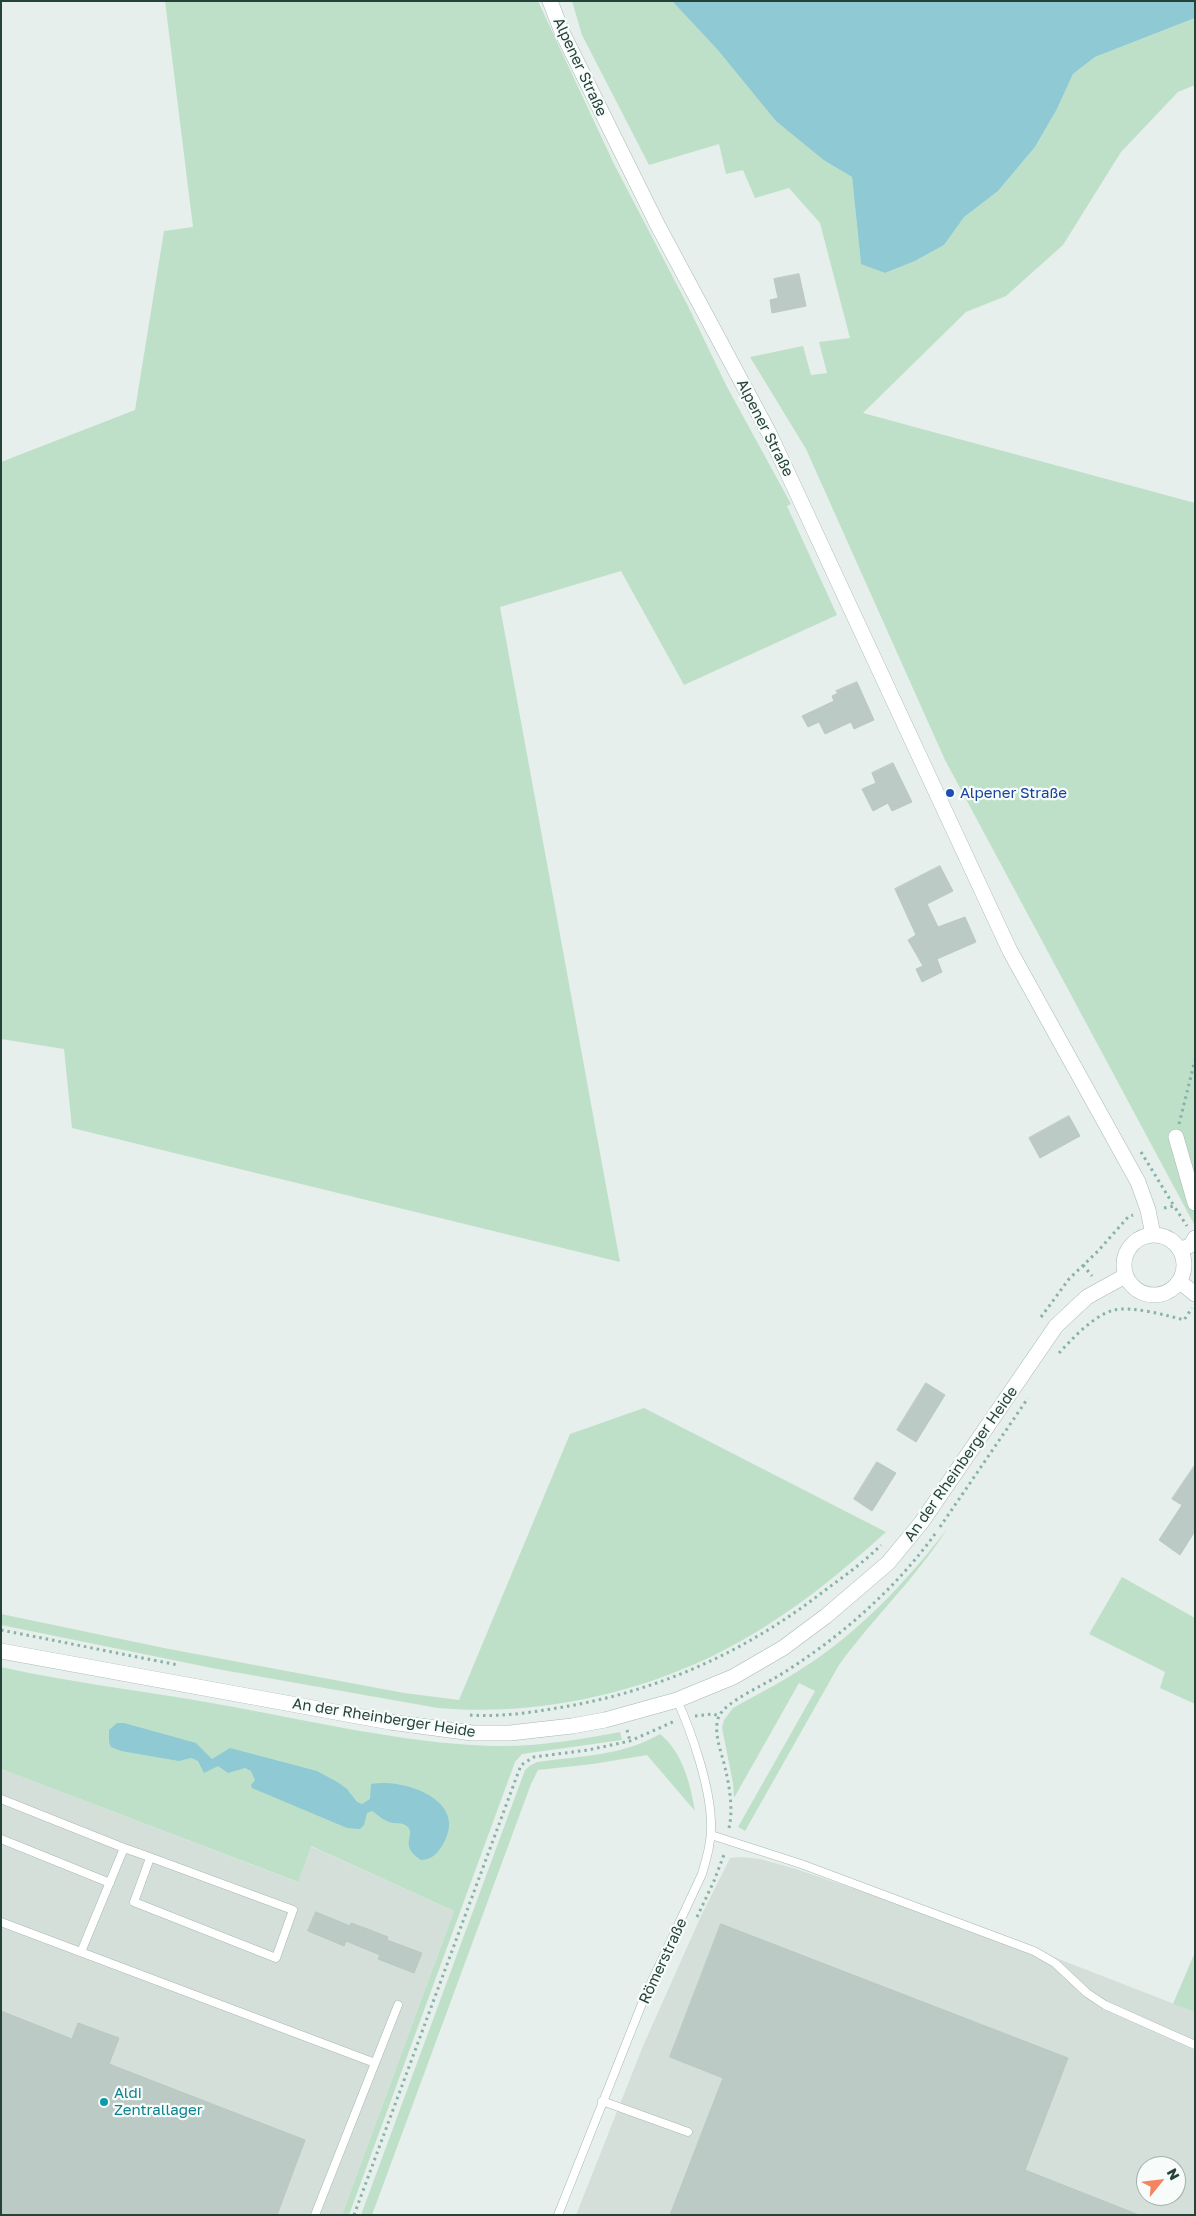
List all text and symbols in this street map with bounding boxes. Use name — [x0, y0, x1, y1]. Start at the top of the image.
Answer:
street label: Alpener Straße — [549, 15, 611, 119]
street label: Alpener Straße — [733, 376, 797, 480]
place label: Alpener Straße — [960, 784, 1067, 802]
marker: Alpener Straße — [944, 787, 956, 799]
street label: An der Rheinberger Heide — [901, 1383, 1021, 1545]
street label: An der Rheinberger Heide — [291, 1695, 477, 1741]
street label: Römerstraße — [635, 1915, 691, 2007]
place label: Aldi Zentrallager — [114, 2084, 202, 2119]
marker: Aldi Zentrallager — [98, 2096, 110, 2108]
north arrow — [1136, 2156, 1186, 2206]
text: N — [1164, 2165, 1184, 2183]

